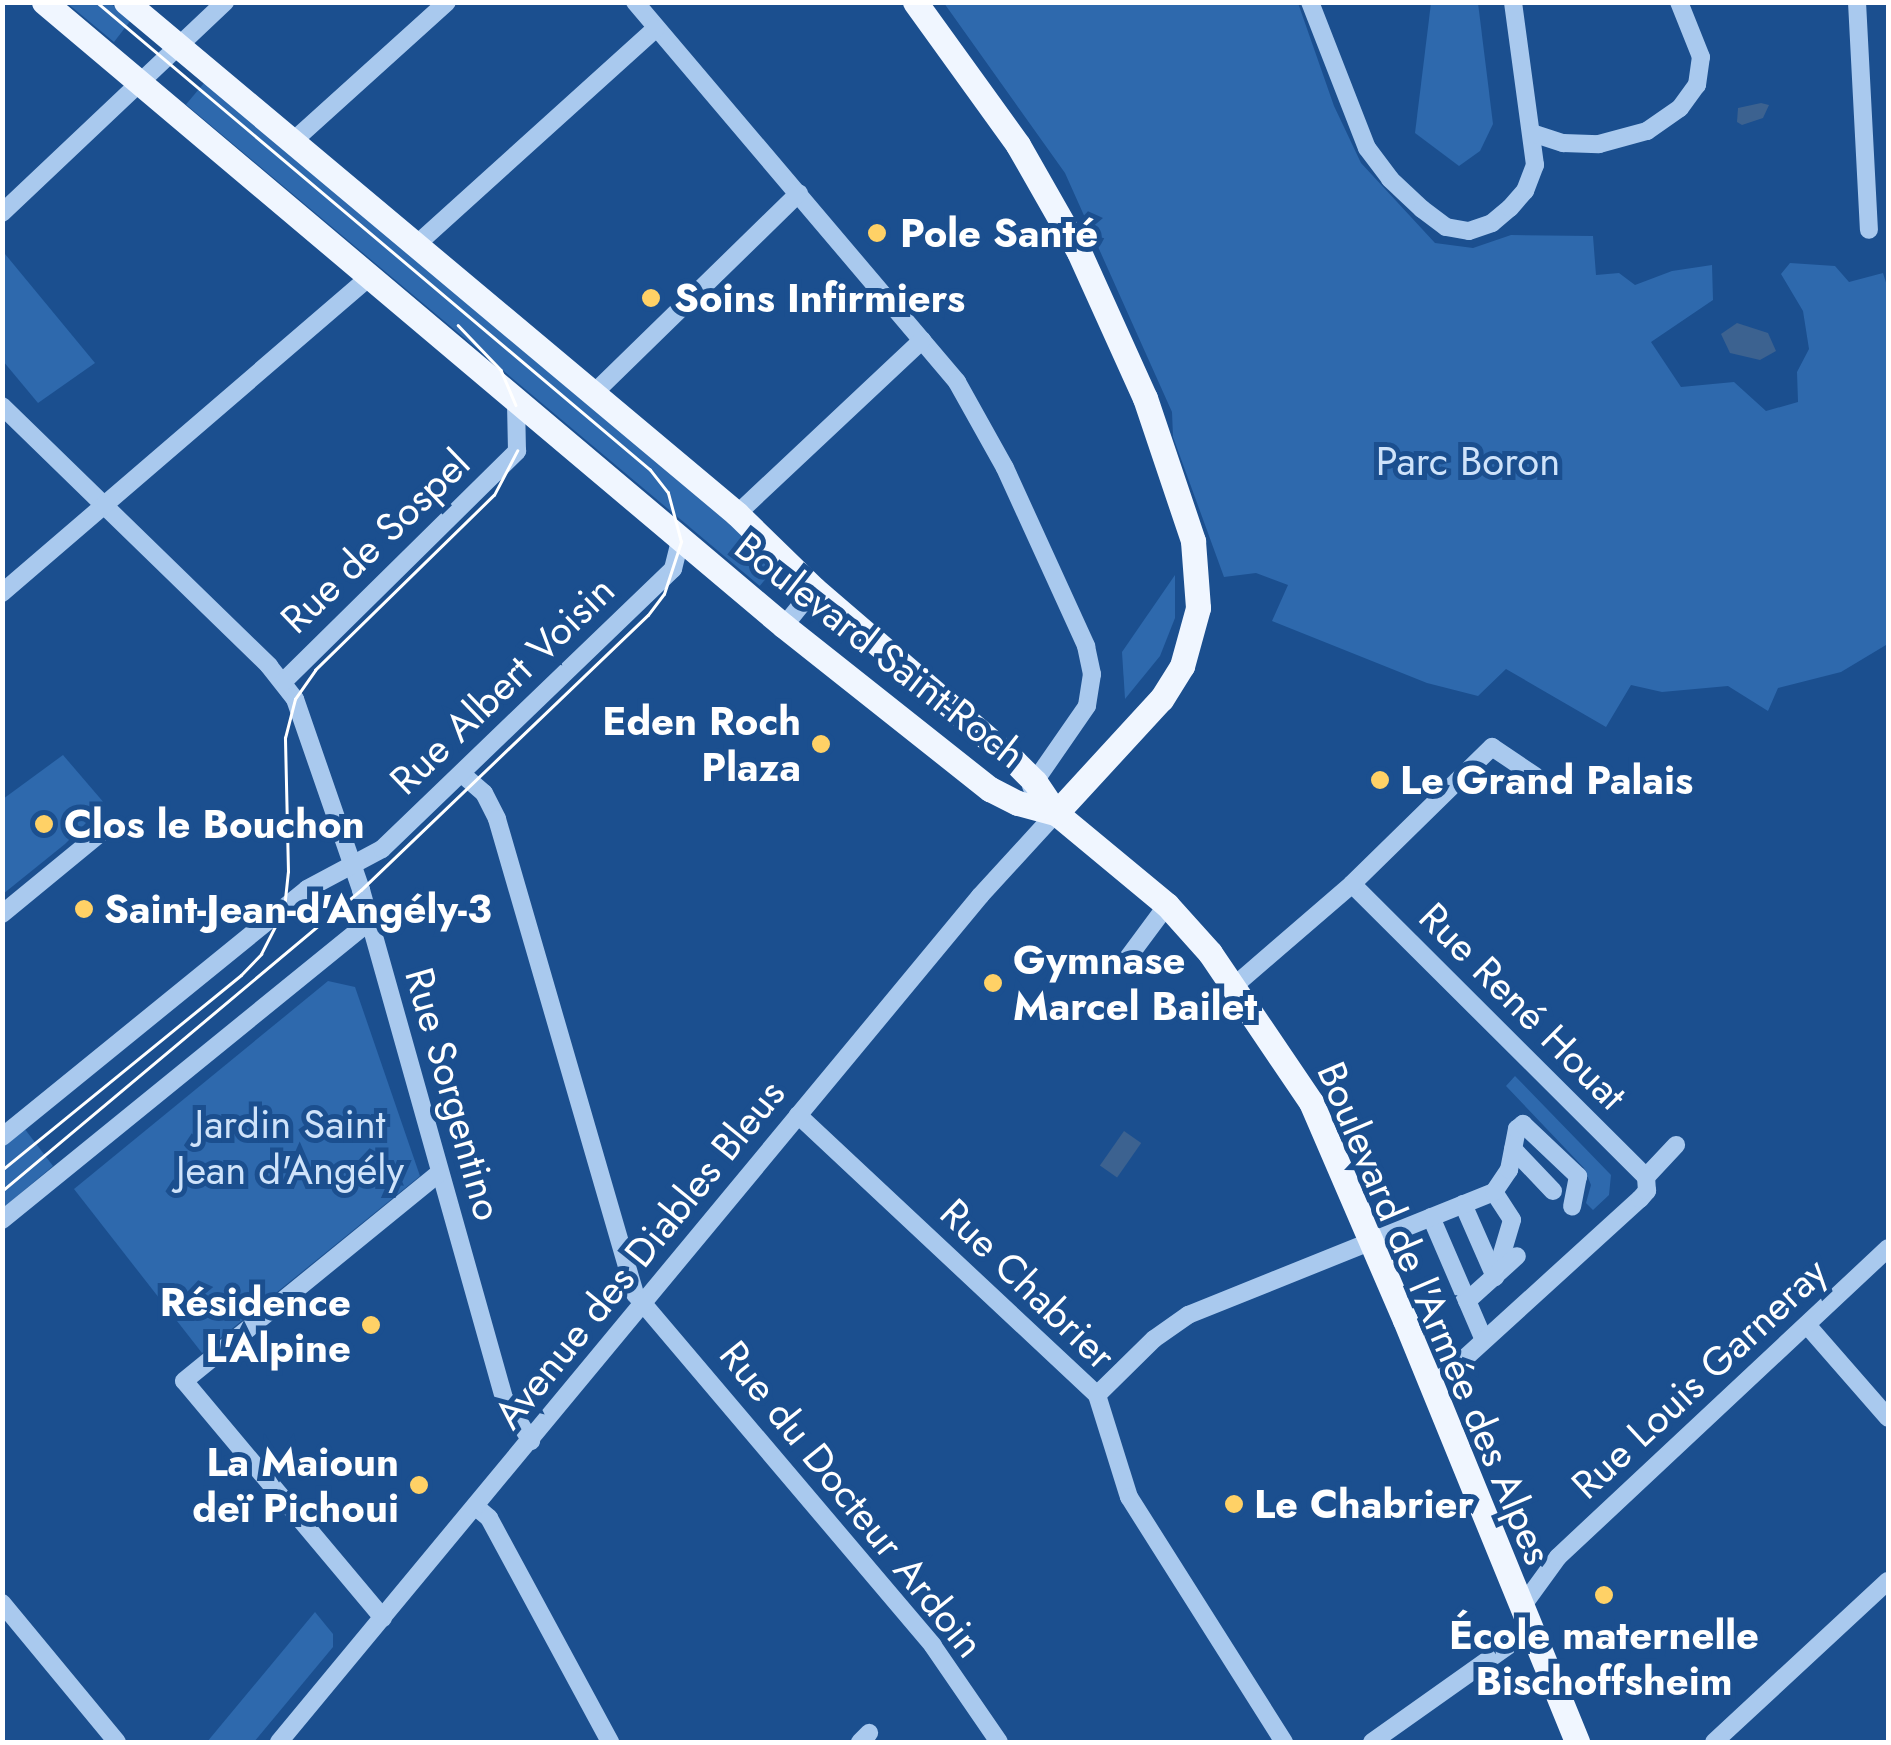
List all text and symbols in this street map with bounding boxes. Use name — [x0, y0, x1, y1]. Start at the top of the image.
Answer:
place label: Pole Santé — [900, 209, 1098, 257]
marker: Pole Santé — [864, 220, 890, 246]
place label: Soins Infirmiers — [674, 274, 965, 322]
marker: Soins Infirmiers — [638, 285, 664, 311]
park label: Parc Boron — [1376, 437, 1560, 485]
street label: Rue de Sospel — [271, 439, 479, 643]
street label: Boulevard Saint-Roch — [725, 522, 1035, 778]
street label: Rue Albert Voisin — [380, 566, 624, 804]
place label: Eden Roch Plaza — [602, 697, 801, 791]
marker: Eden Roch Plaza — [810, 733, 832, 755]
place label: Le Grand Palais — [1400, 756, 1693, 804]
marker: Le Grand Palais — [1369, 769, 1391, 791]
place label: Clos le Bouchon — [64, 800, 365, 848]
marker: Clos le Bouchon — [33, 813, 55, 835]
place label: Saint-Jean-d'Angély-3 — [104, 885, 492, 933]
street label: Rue René Houat — [1410, 893, 1636, 1119]
marker: Saint-Jean-d'Angély-3 — [73, 898, 95, 920]
place label: Gymnase Marcel Bailet — [1013, 936, 1257, 1030]
street label: Rue Sorgentino — [395, 962, 513, 1226]
marker: Gymnase Marcel Bailet — [982, 972, 1004, 994]
street label: Boulevard de l'Armée des Alpes — [1307, 1055, 1563, 1571]
street label: Avenue des Diables Bleus — [483, 1070, 795, 1438]
park label: Jardin Saint Jean d'Angély — [176, 1100, 404, 1194]
street label: Rue Chabrier — [930, 1189, 1126, 1379]
street label: Rue Louis Garneray — [1561, 1247, 1837, 1509]
place label: Résidence L'Alpine — [160, 1278, 351, 1372]
marker: Résidence L'Alpine — [360, 1314, 382, 1336]
street label: Rue du Docteur Ardoin — [710, 1331, 994, 1667]
place label: La Maioun deï Pichoui — [192, 1438, 399, 1532]
marker: La Maioun deï Pichoui — [408, 1474, 430, 1496]
place label: Le Chabrier — [1254, 1480, 1474, 1528]
marker: Le Chabrier — [1223, 1493, 1245, 1515]
marker: École maternelle Bischoffsheim — [1593, 1584, 1615, 1606]
place label: École maternelle Bischoffsheim — [1449, 1611, 1759, 1705]

